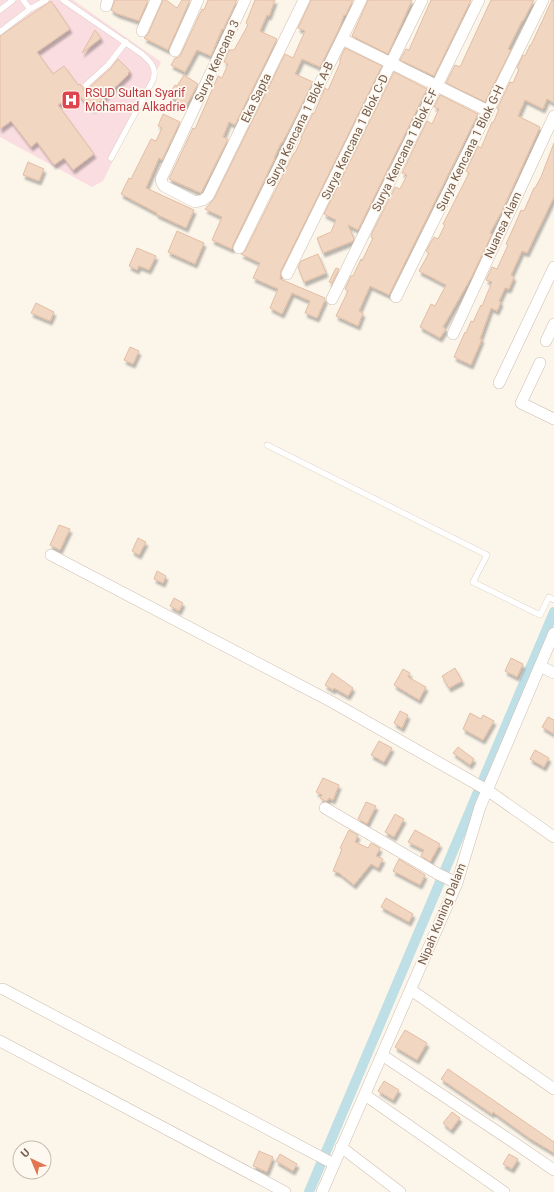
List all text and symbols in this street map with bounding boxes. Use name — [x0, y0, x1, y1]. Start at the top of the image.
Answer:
street label: Surya Kencana 3 — [192, 18, 242, 104]
street label: Surya Kencana 1 Blok A-B — [264, 59, 336, 189]
street label: Eka Sapta — [238, 71, 274, 125]
street label: Surya Kencana 1 Blok C-D — [319, 72, 391, 202]
street label: Surya Kencana 1 Blok G-H — [433, 83, 507, 213]
place label: RSUD Sultan Syarif Mohamad Alkadrie — [85, 86, 186, 114]
street label: Surya Kencana 1 Blok E-F — [369, 86, 441, 214]
hospital icon: RSUD Sultan Syarif Mohamad Alkadrie — [60, 89, 82, 111]
street label: Nuansa Alam — [481, 189, 525, 261]
street label: Nipah Kuning Dalam — [415, 861, 469, 967]
north arrow — [12, 1140, 52, 1180]
text: U — [18, 1146, 33, 1160]

